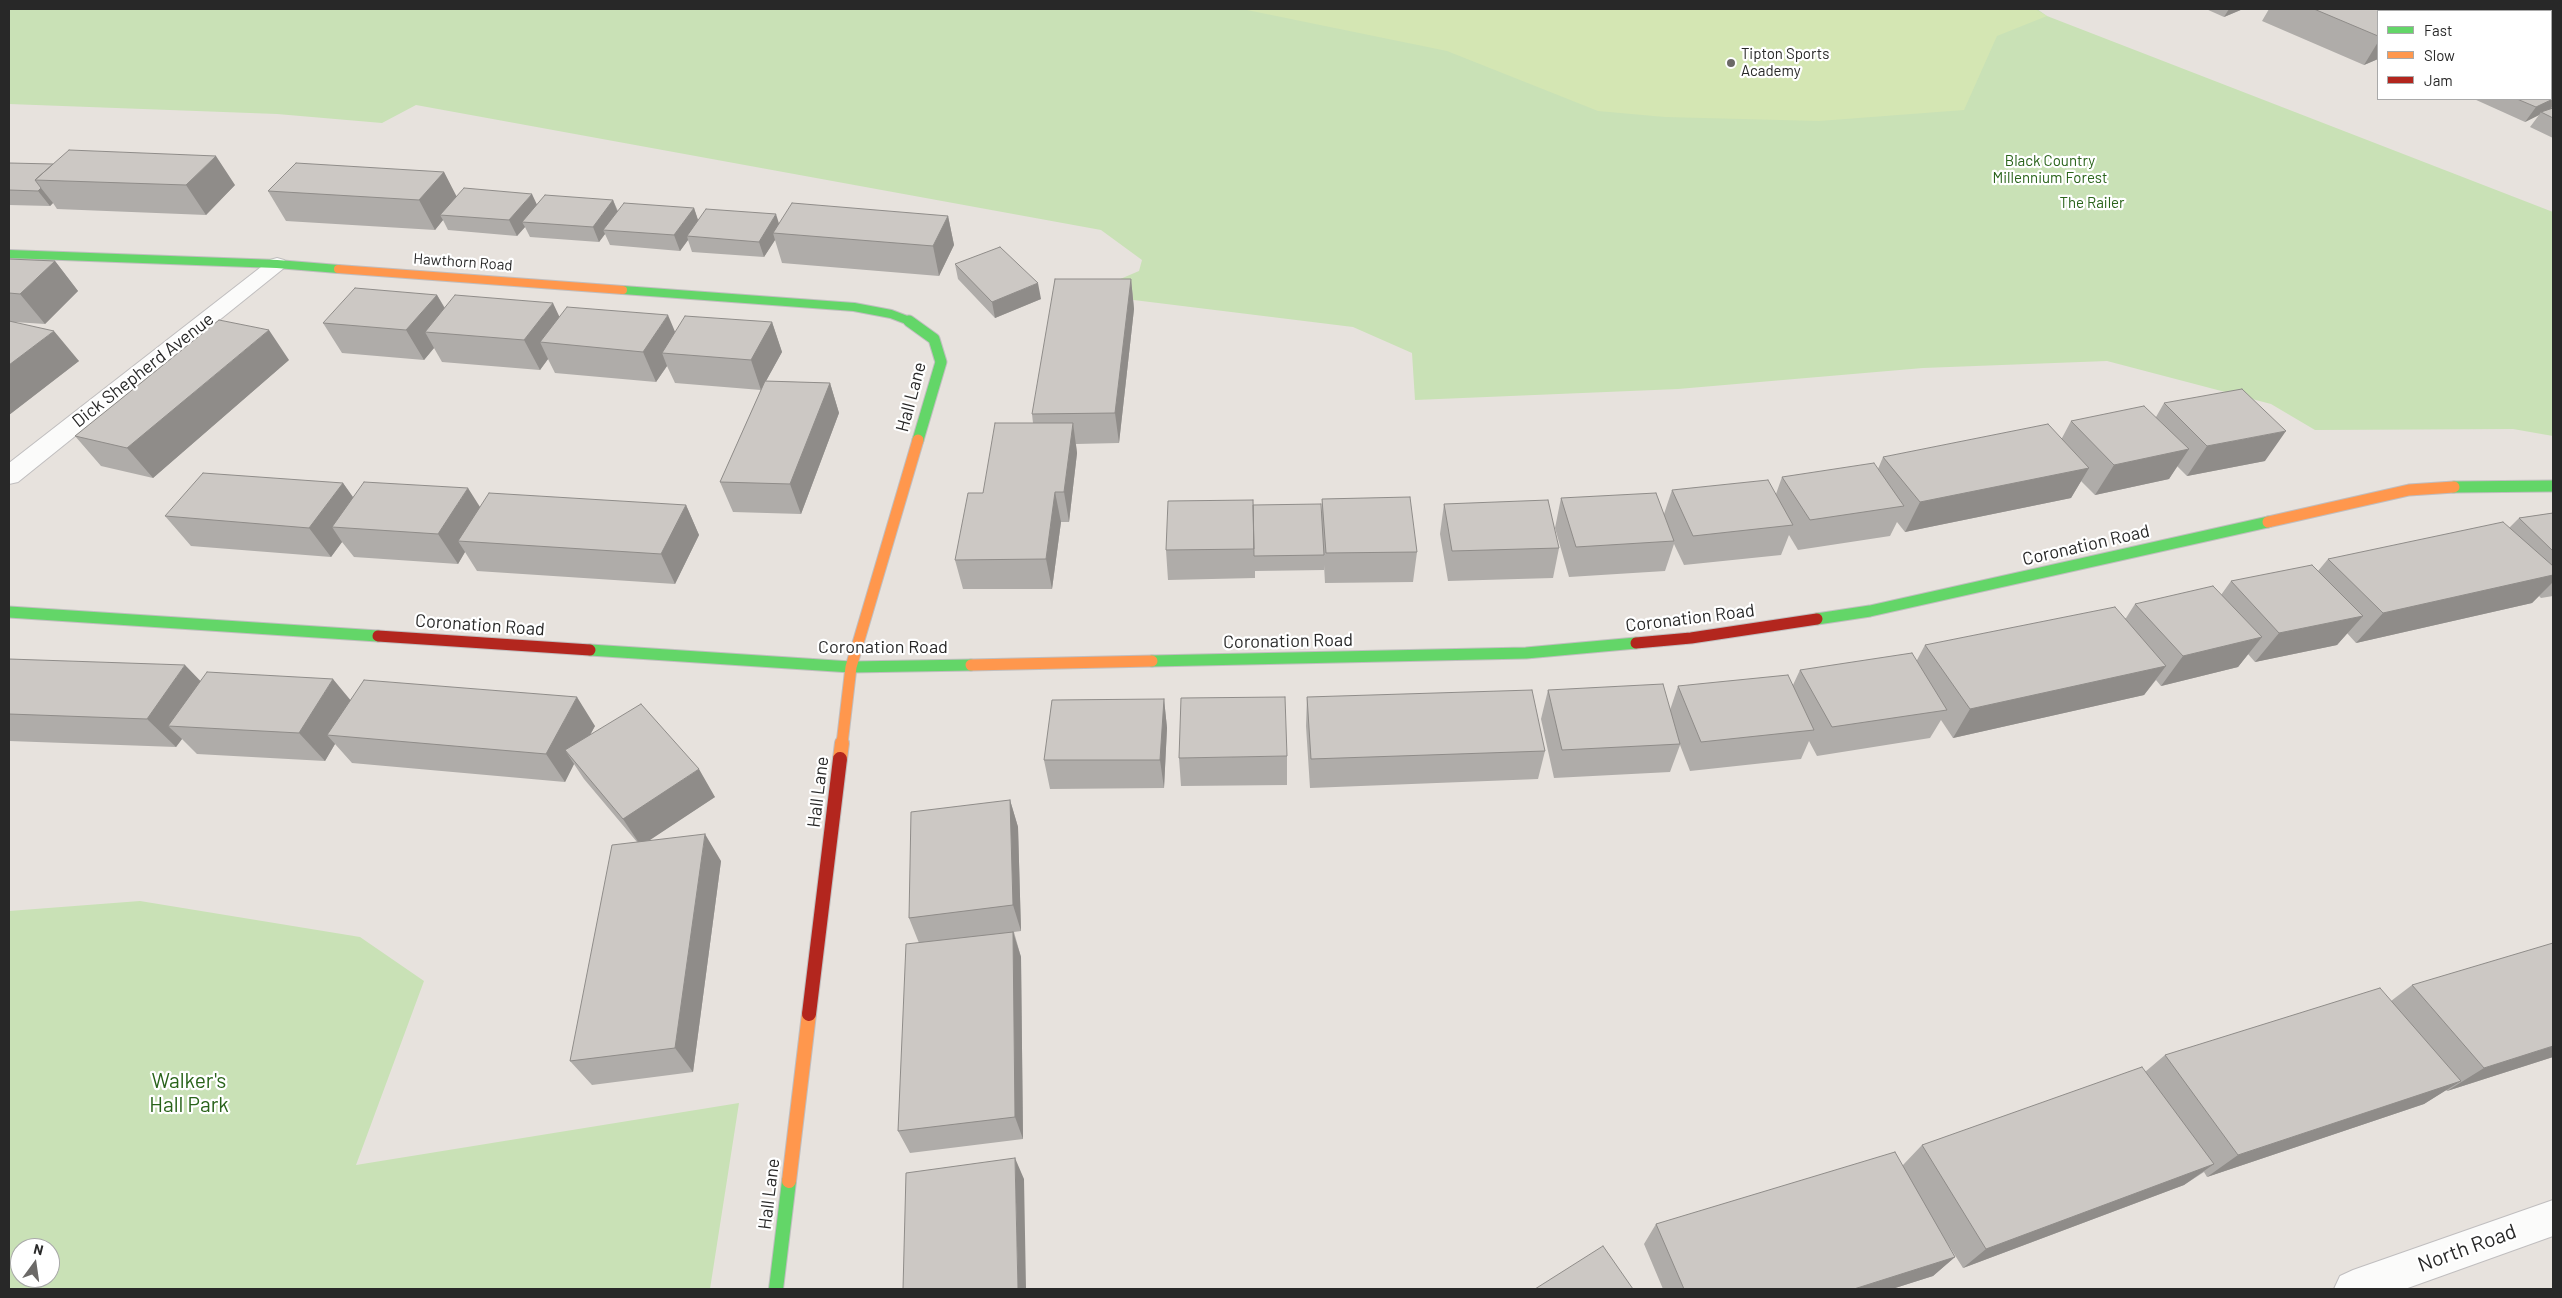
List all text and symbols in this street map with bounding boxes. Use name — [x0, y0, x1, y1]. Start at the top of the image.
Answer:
legend — [2377, 10, 2552, 100]
text: Fast — [2424, 21, 2452, 39]
place label: Tipton Sports Academy — [1741, 45, 1829, 80]
text: Slow — [2424, 46, 2455, 64]
marker: Tipton Sports Academy — [1725, 57, 1737, 69]
text: Jam — [2424, 71, 2453, 89]
park label: Black Country Millennium Forest — [1993, 152, 2107, 187]
park label: The Railer — [2059, 194, 2125, 212]
street label: Hawthorn Road — [413, 250, 513, 274]
street label: Dick Shepherd Avenue — [68, 308, 218, 432]
street label: Hall Lane — [891, 360, 931, 434]
street label: Coronation Road — [2020, 520, 2152, 570]
street label: Coronation Road — [1624, 599, 1756, 637]
street label: Coronation Road — [414, 610, 546, 640]
street label: Coronation Road — [1223, 629, 1353, 653]
street label: Coronation Road — [818, 636, 948, 658]
street label: Hall Lane — [803, 755, 833, 829]
park label: Walker's Hall Park — [149, 1068, 229, 1118]
street label: Hall Lane — [754, 1157, 784, 1231]
street label: North Road — [2414, 1219, 2520, 1277]
north arrow — [10, 1238, 60, 1288]
text: N — [32, 1240, 45, 1258]

